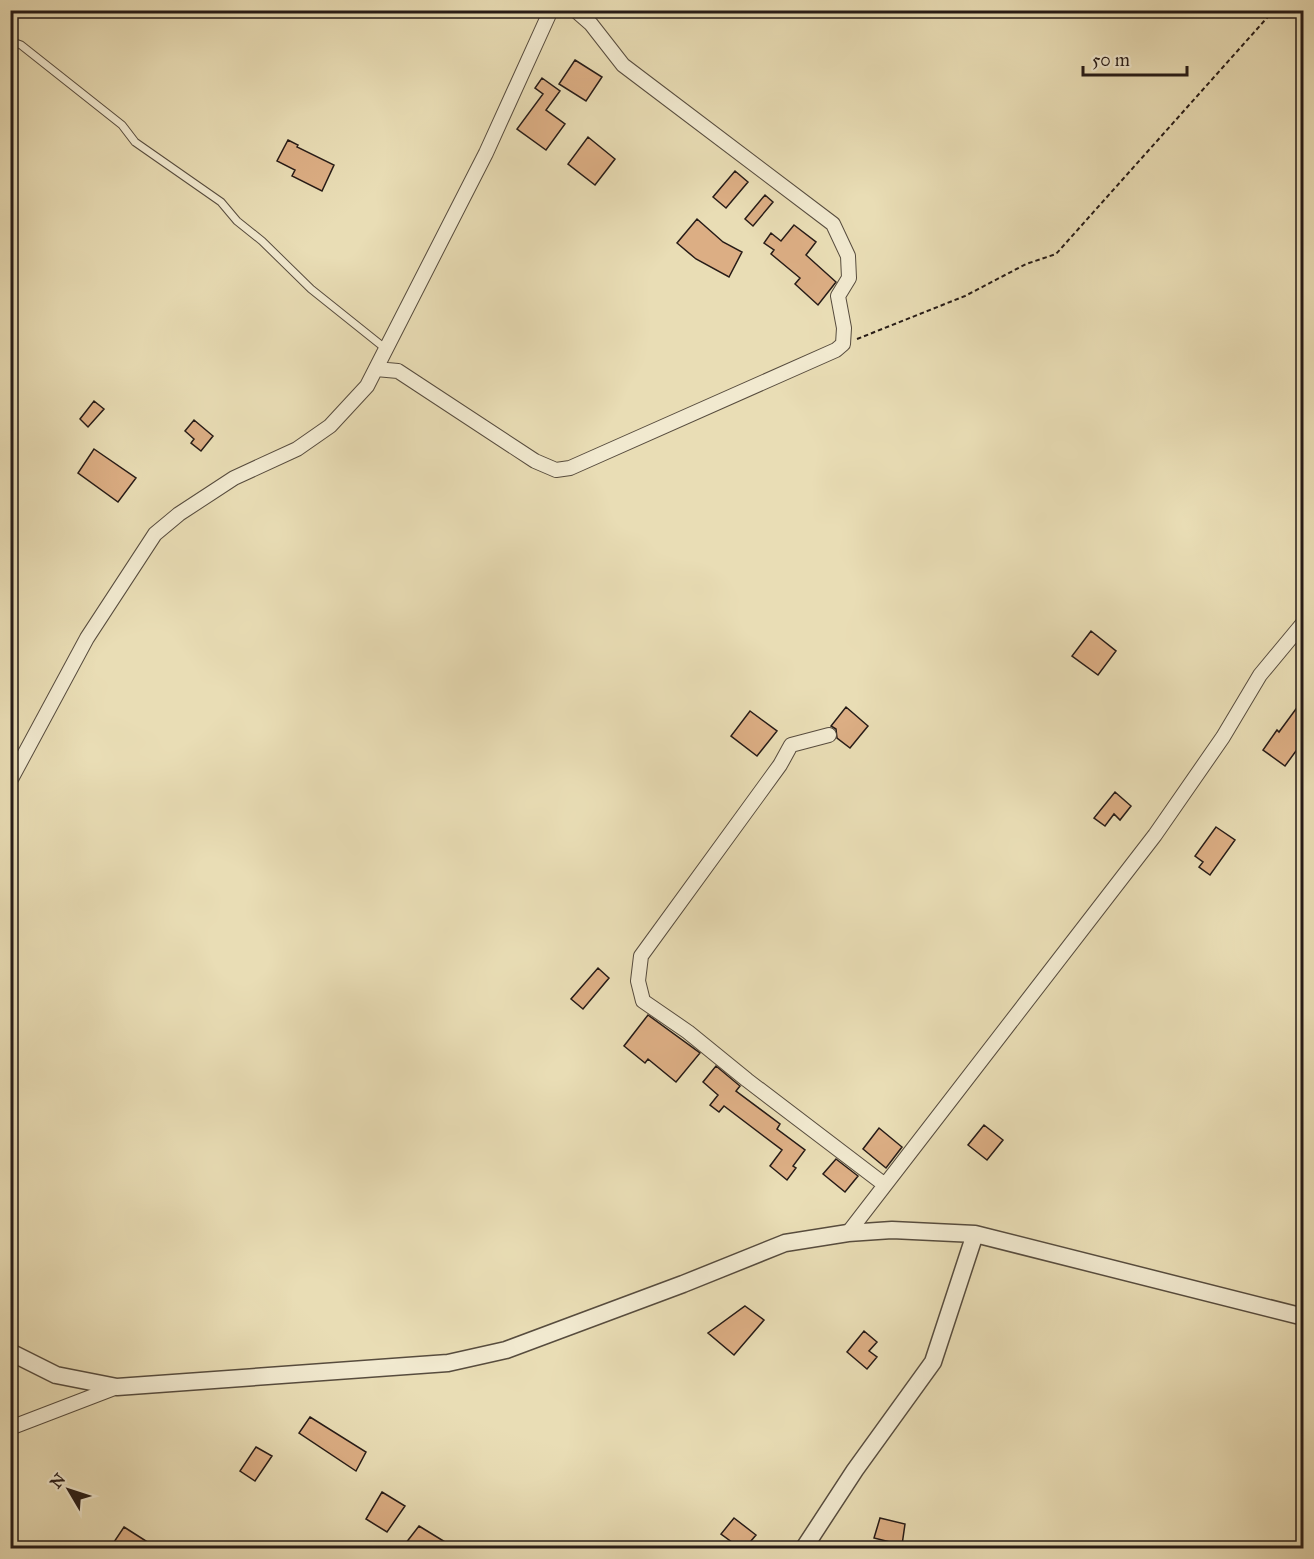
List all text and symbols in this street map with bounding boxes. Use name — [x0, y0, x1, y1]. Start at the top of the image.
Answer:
scale bar — [1083, 39, 1186, 77]
text: 50 m — [1092, 49, 1130, 71]
north arrow — [39, 1460, 99, 1520]
text: N — [46, 1469, 70, 1492]

